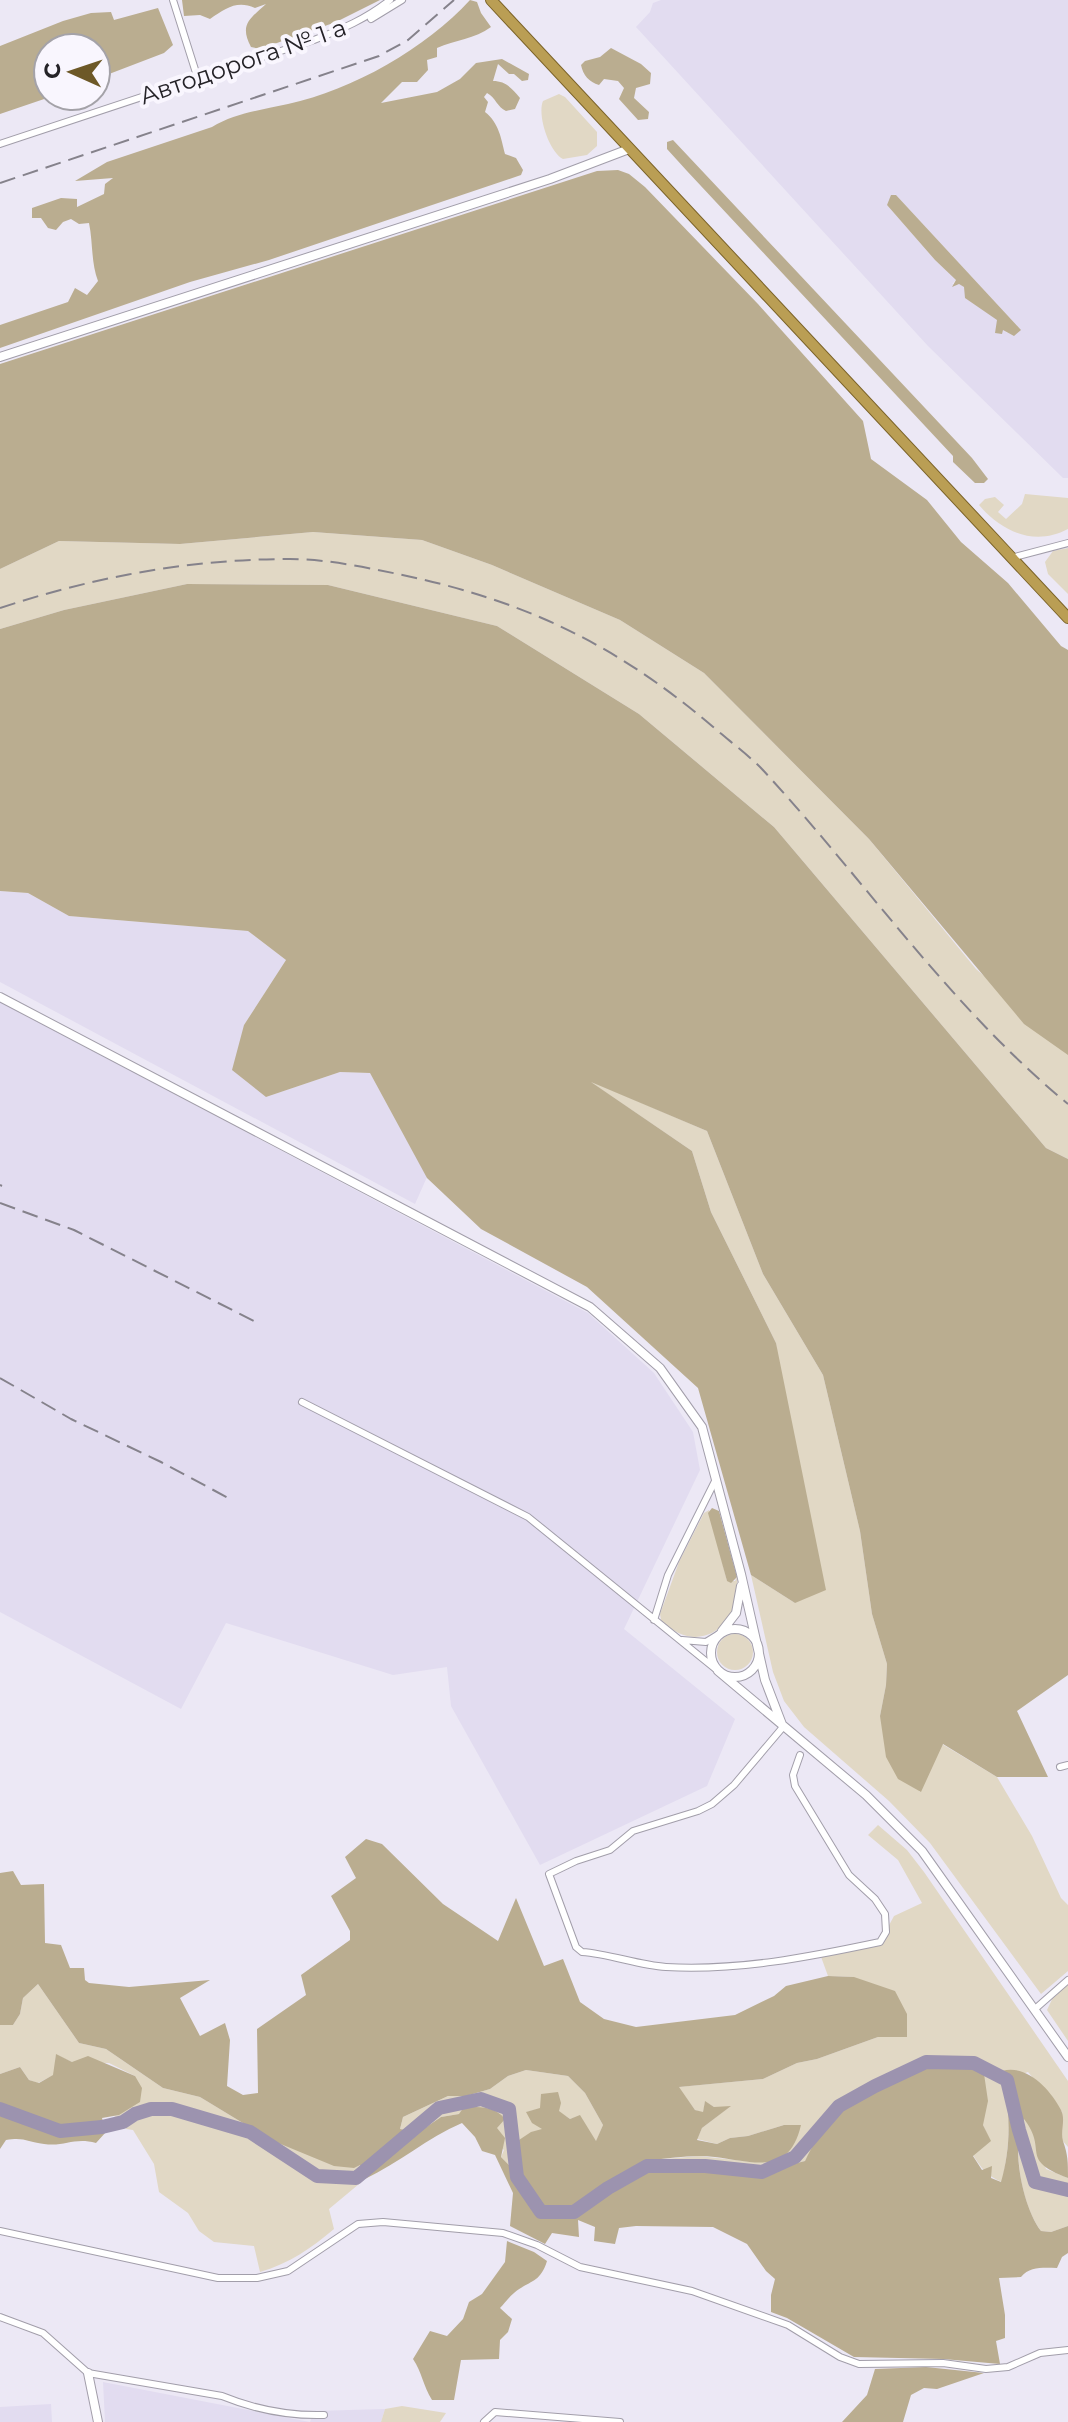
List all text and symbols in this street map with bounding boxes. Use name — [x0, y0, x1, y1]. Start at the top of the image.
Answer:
street label: Автодорога № 1 а — [136, 13, 350, 111]
north arrow — [32, 32, 112, 112]
text: С — [39, 62, 66, 80]

